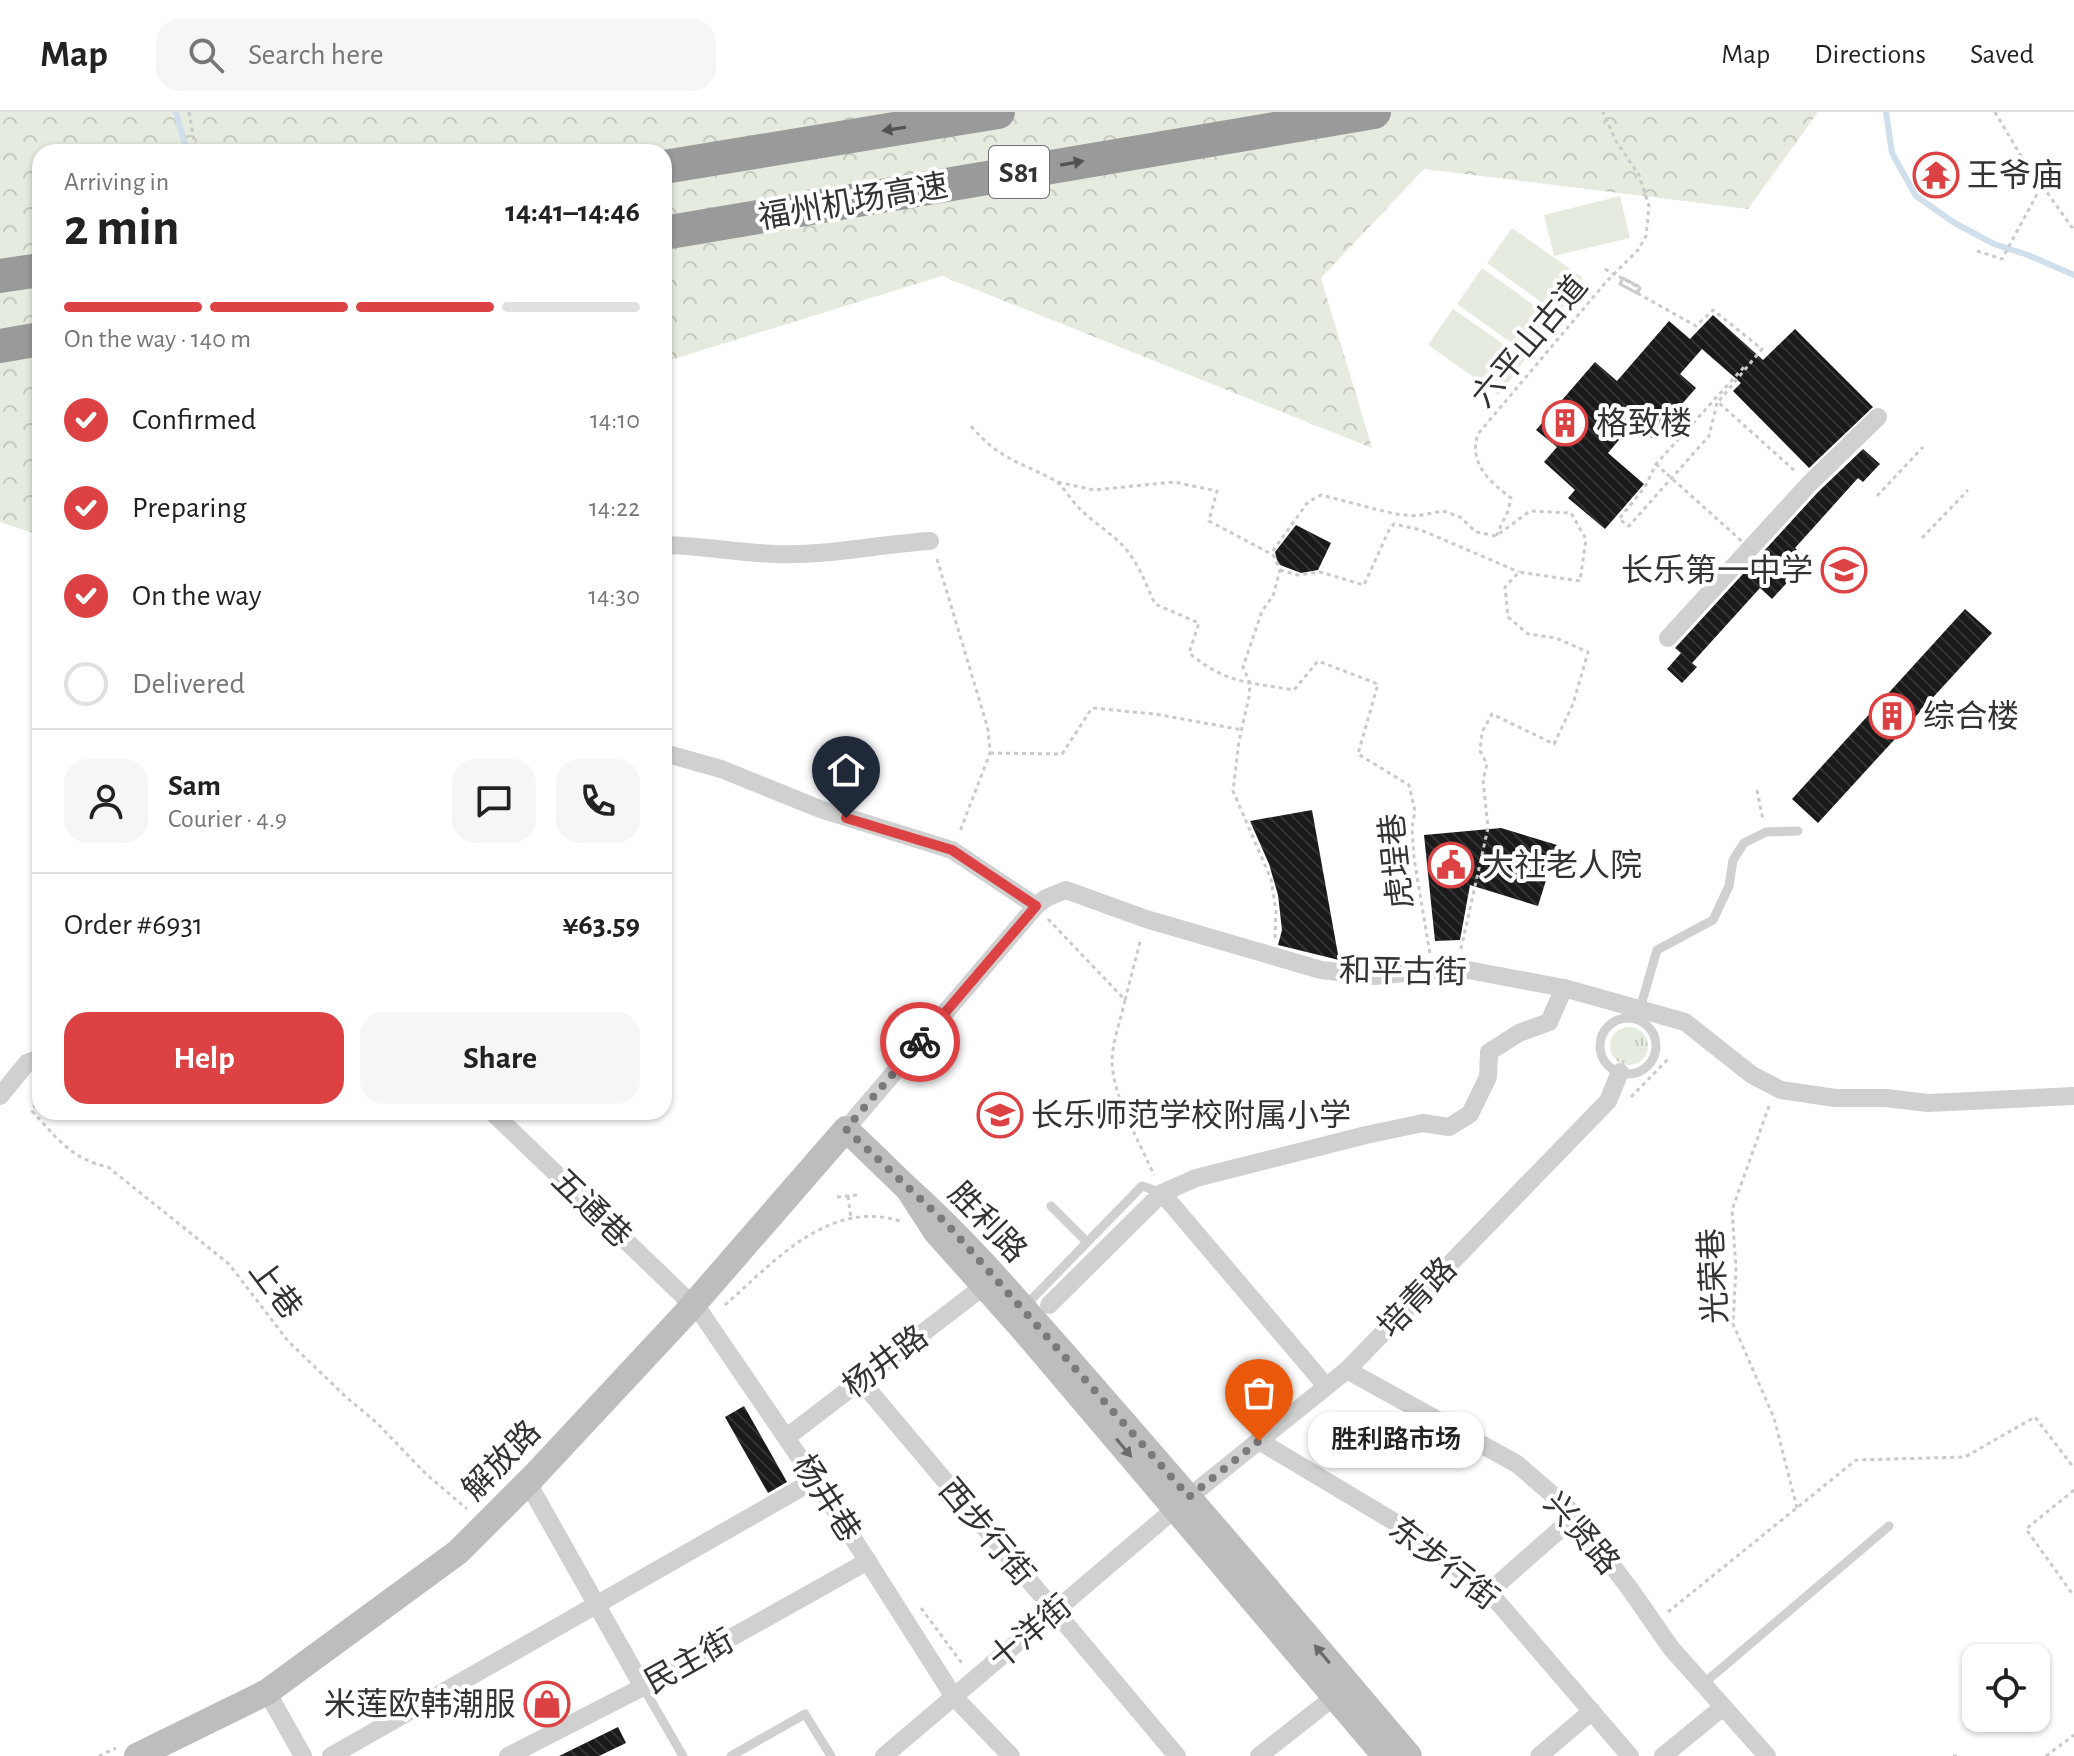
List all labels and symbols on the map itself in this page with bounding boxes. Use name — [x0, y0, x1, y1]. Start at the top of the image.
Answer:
one-way arrow — [881, 123, 906, 136]
road number: S81 — [989, 146, 1049, 198]
temple icon: 王爷庙 — [1912, 151, 1960, 199]
one-way arrow — [1060, 157, 1085, 169]
place label: 王爷庙 — [1967, 158, 2063, 192]
street label: 福州机场高速 — [755, 168, 951, 234]
street label: 六平山古道 — [1465, 269, 1593, 413]
building icon: 格致楼 — [1541, 399, 1589, 447]
place label: 格致楼 — [1596, 406, 1692, 440]
school or university icon: 长乐第一中学 — [1820, 546, 1868, 594]
place label: 长乐第一中学 — [1621, 554, 1813, 587]
building icon: 综合楼 — [1868, 692, 1916, 740]
place label: 综合楼 — [1923, 699, 2019, 733]
pin — [812, 736, 880, 818]
street label: 虎埕巷 — [1375, 811, 1418, 910]
public building icon: 大社老人院 — [1427, 841, 1475, 889]
place label: 大社老人院 — [1482, 848, 1642, 882]
street label: 和平古街 — [1339, 954, 1467, 989]
courier — [880, 1002, 960, 1082]
school or university icon: 长乐师范学校附属小学 — [976, 1091, 1024, 1139]
place label: 长乐师范学校附属小学 — [1031, 1098, 1351, 1132]
street label: 五通巷 — [546, 1163, 638, 1254]
street label: 胜利路 — [942, 1176, 1034, 1268]
street label: 光荣巷 — [1695, 1227, 1732, 1325]
street label: 培青路 — [1371, 1251, 1463, 1343]
street label: 上巷 — [243, 1254, 308, 1325]
street label: 杨井路 — [836, 1319, 934, 1403]
pin — [1225, 1359, 1293, 1441]
callout: 胜利路市场 — [1307, 1413, 1483, 1469]
street label: 解放路 — [455, 1414, 547, 1506]
one-way arrow — [1115, 1437, 1132, 1457]
street label: 杨井巷 — [787, 1448, 867, 1548]
street label: 西步行街 — [933, 1473, 1040, 1592]
street label: 兴贤路 — [1538, 1486, 1626, 1580]
street label: 东步行街 — [1383, 1511, 1504, 1616]
street label: 十洋街 — [982, 1588, 1078, 1676]
street label: 民主街 — [639, 1624, 739, 1699]
one-way arrow — [1314, 1644, 1331, 1664]
shop icon: 米莲欧韩潮服 — [523, 1680, 571, 1728]
place label: 米莲欧韩潮服 — [324, 1687, 516, 1721]

